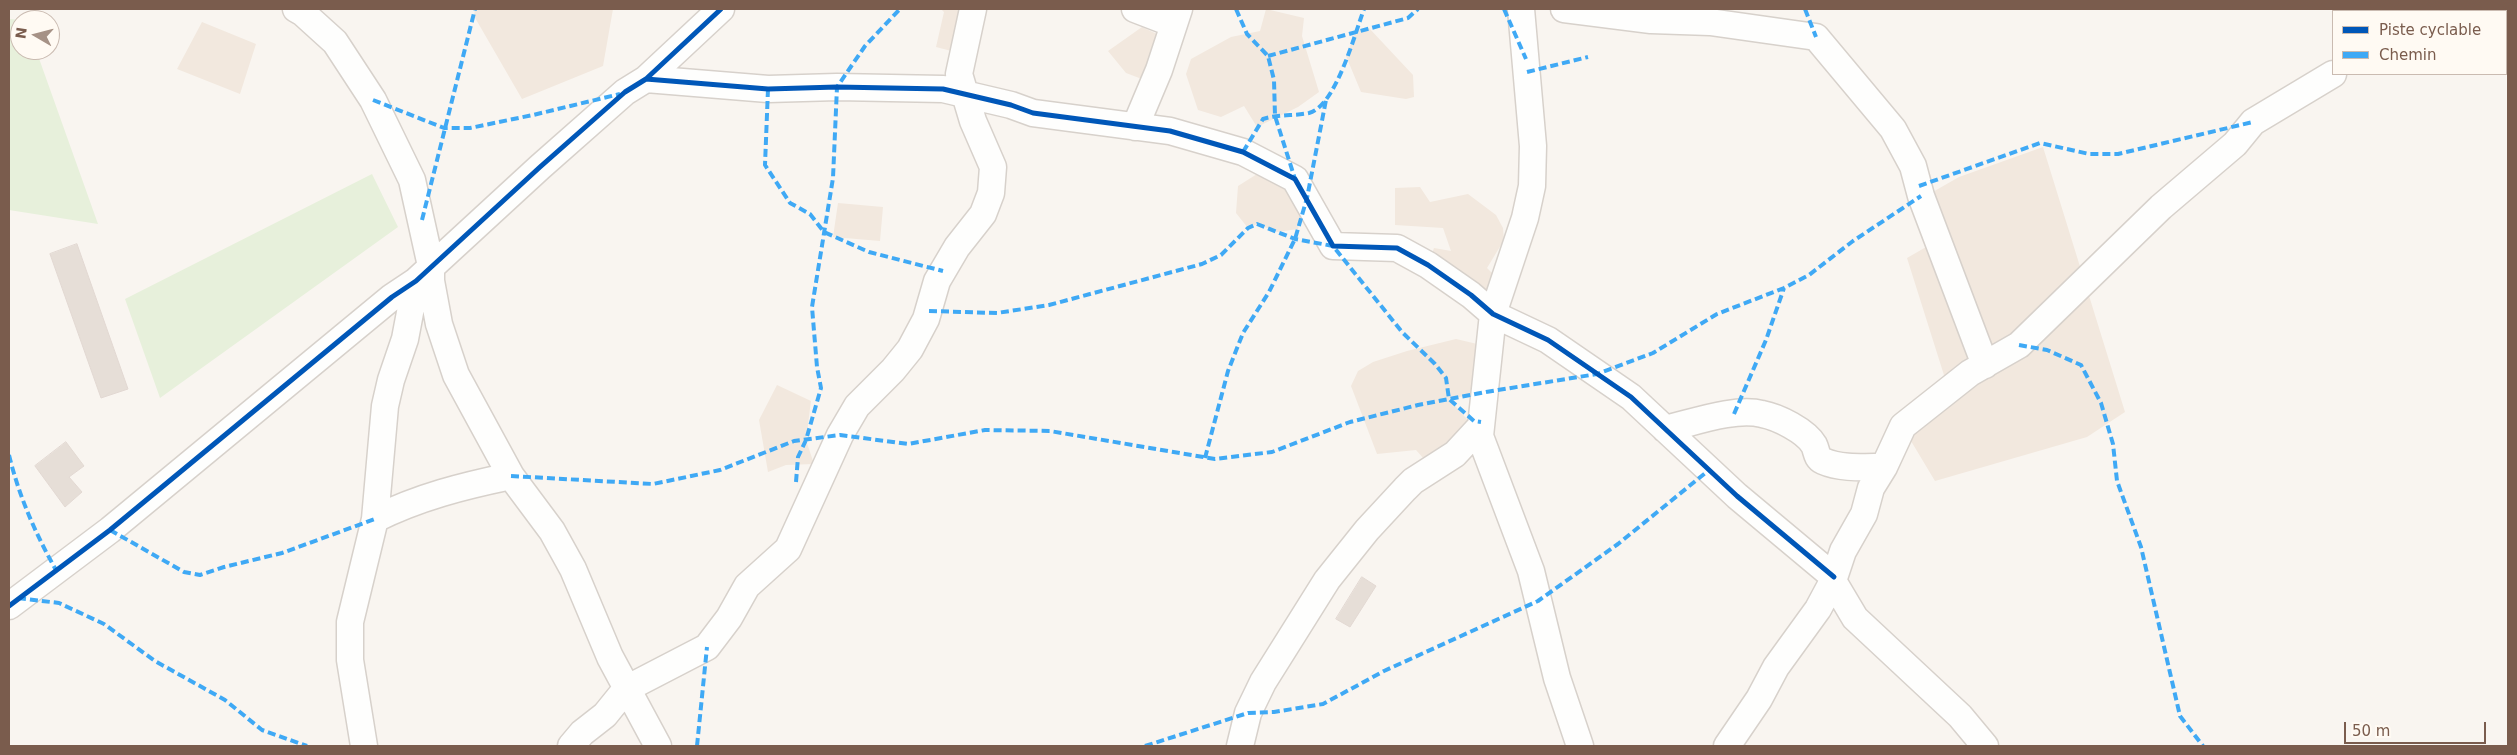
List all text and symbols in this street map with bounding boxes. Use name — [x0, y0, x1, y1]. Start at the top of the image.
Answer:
north arrow — [10, 10, 60, 60]
legend — [2332, 10, 2507, 75]
text: Piste cyclable — [2379, 21, 2481, 39]
text: N — [12, 26, 30, 40]
text: Chemin — [2379, 46, 2437, 64]
scale bar — [2347, 712, 2490, 744]
text: 50 m — [2352, 722, 2390, 740]

